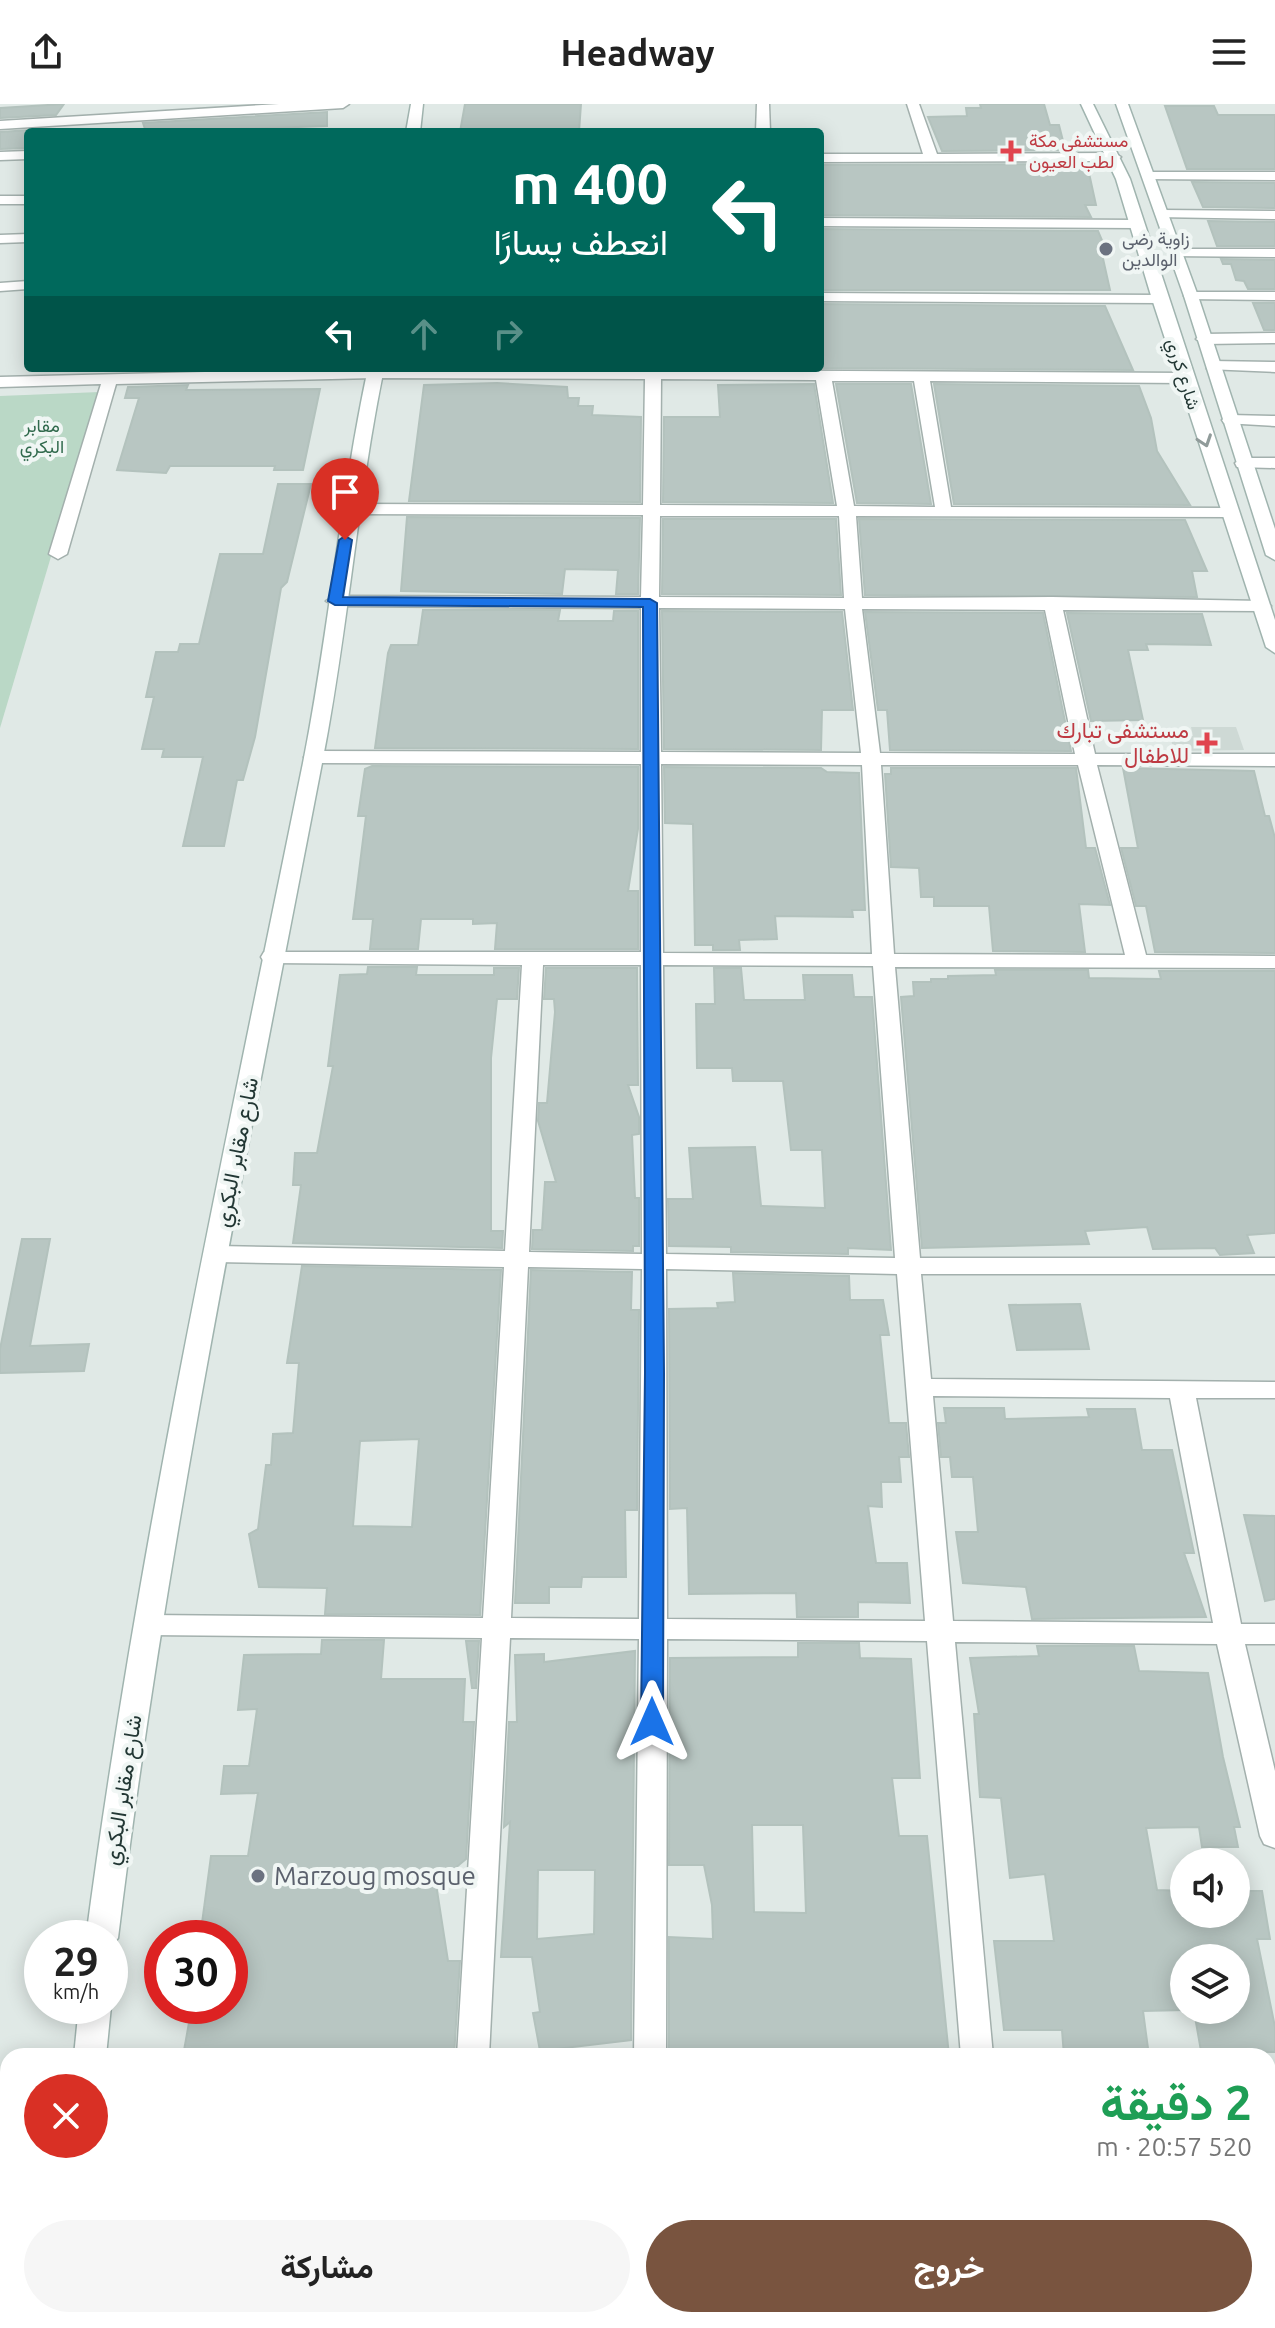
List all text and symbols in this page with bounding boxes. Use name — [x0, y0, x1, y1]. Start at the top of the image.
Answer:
icon: share — [24, 30, 68, 74]
icon: menu — [1207, 30, 1251, 74]
text: Headway — [560, 32, 715, 73]
place label: مستشفى مكة لطب العيون — [1029, 130, 1128, 173]
marker: مستشفى مكة لطب العيون — [1000, 140, 1022, 162]
text: 400 m — [512, 152, 668, 215]
icon: left — [696, 160, 800, 264]
text: انعطف يسارًا — [494, 221, 668, 262]
place label: زاوية رضى الوالدين — [1122, 228, 1190, 271]
marker: زاوية رضى الوالدين — [1097, 240, 1115, 258]
icon: left — [318, 312, 362, 356]
icon: ahead — [402, 312, 446, 356]
icon: right — [486, 312, 530, 356]
street label: شارع كرري — [1157, 335, 1205, 414]
park label: مقابر البكري — [20, 415, 64, 462]
one-way arrow — [1196, 433, 1212, 447]
pin — [311, 458, 379, 540]
icon: arrive — [323, 470, 367, 514]
place label: مستشفى تبارك للاطفال — [1056, 717, 1189, 768]
marker: مستشفى تبارك للاطفال — [1196, 732, 1218, 754]
street label: شارع مقابر البكري — [209, 1075, 269, 1230]
position arrow — [610, 1680, 694, 1764]
street label: شارع مقابر البكري — [97, 1713, 153, 1868]
map controls — [1170, 1848, 1250, 2024]
button: sound — [1170, 1848, 1250, 1928]
place label: Marzoug mosque — [274, 1861, 476, 1890]
marker: Marzoug mosque — [249, 1867, 267, 1885]
speed limit sign: 30 — [144, 1920, 248, 2024]
text: 29 — [53, 1939, 99, 1984]
button: layers — [1170, 1944, 1250, 2024]
text: km/h — [53, 1980, 99, 2003]
button: close — [24, 2074, 108, 2158]
text: 2 دقيقة — [1100, 2075, 1252, 2129]
text: 520 m · 20:57 — [1096, 2132, 1252, 2161]
button: مشاركة — [24, 2220, 630, 2312]
button: خروج — [646, 2220, 1252, 2312]

